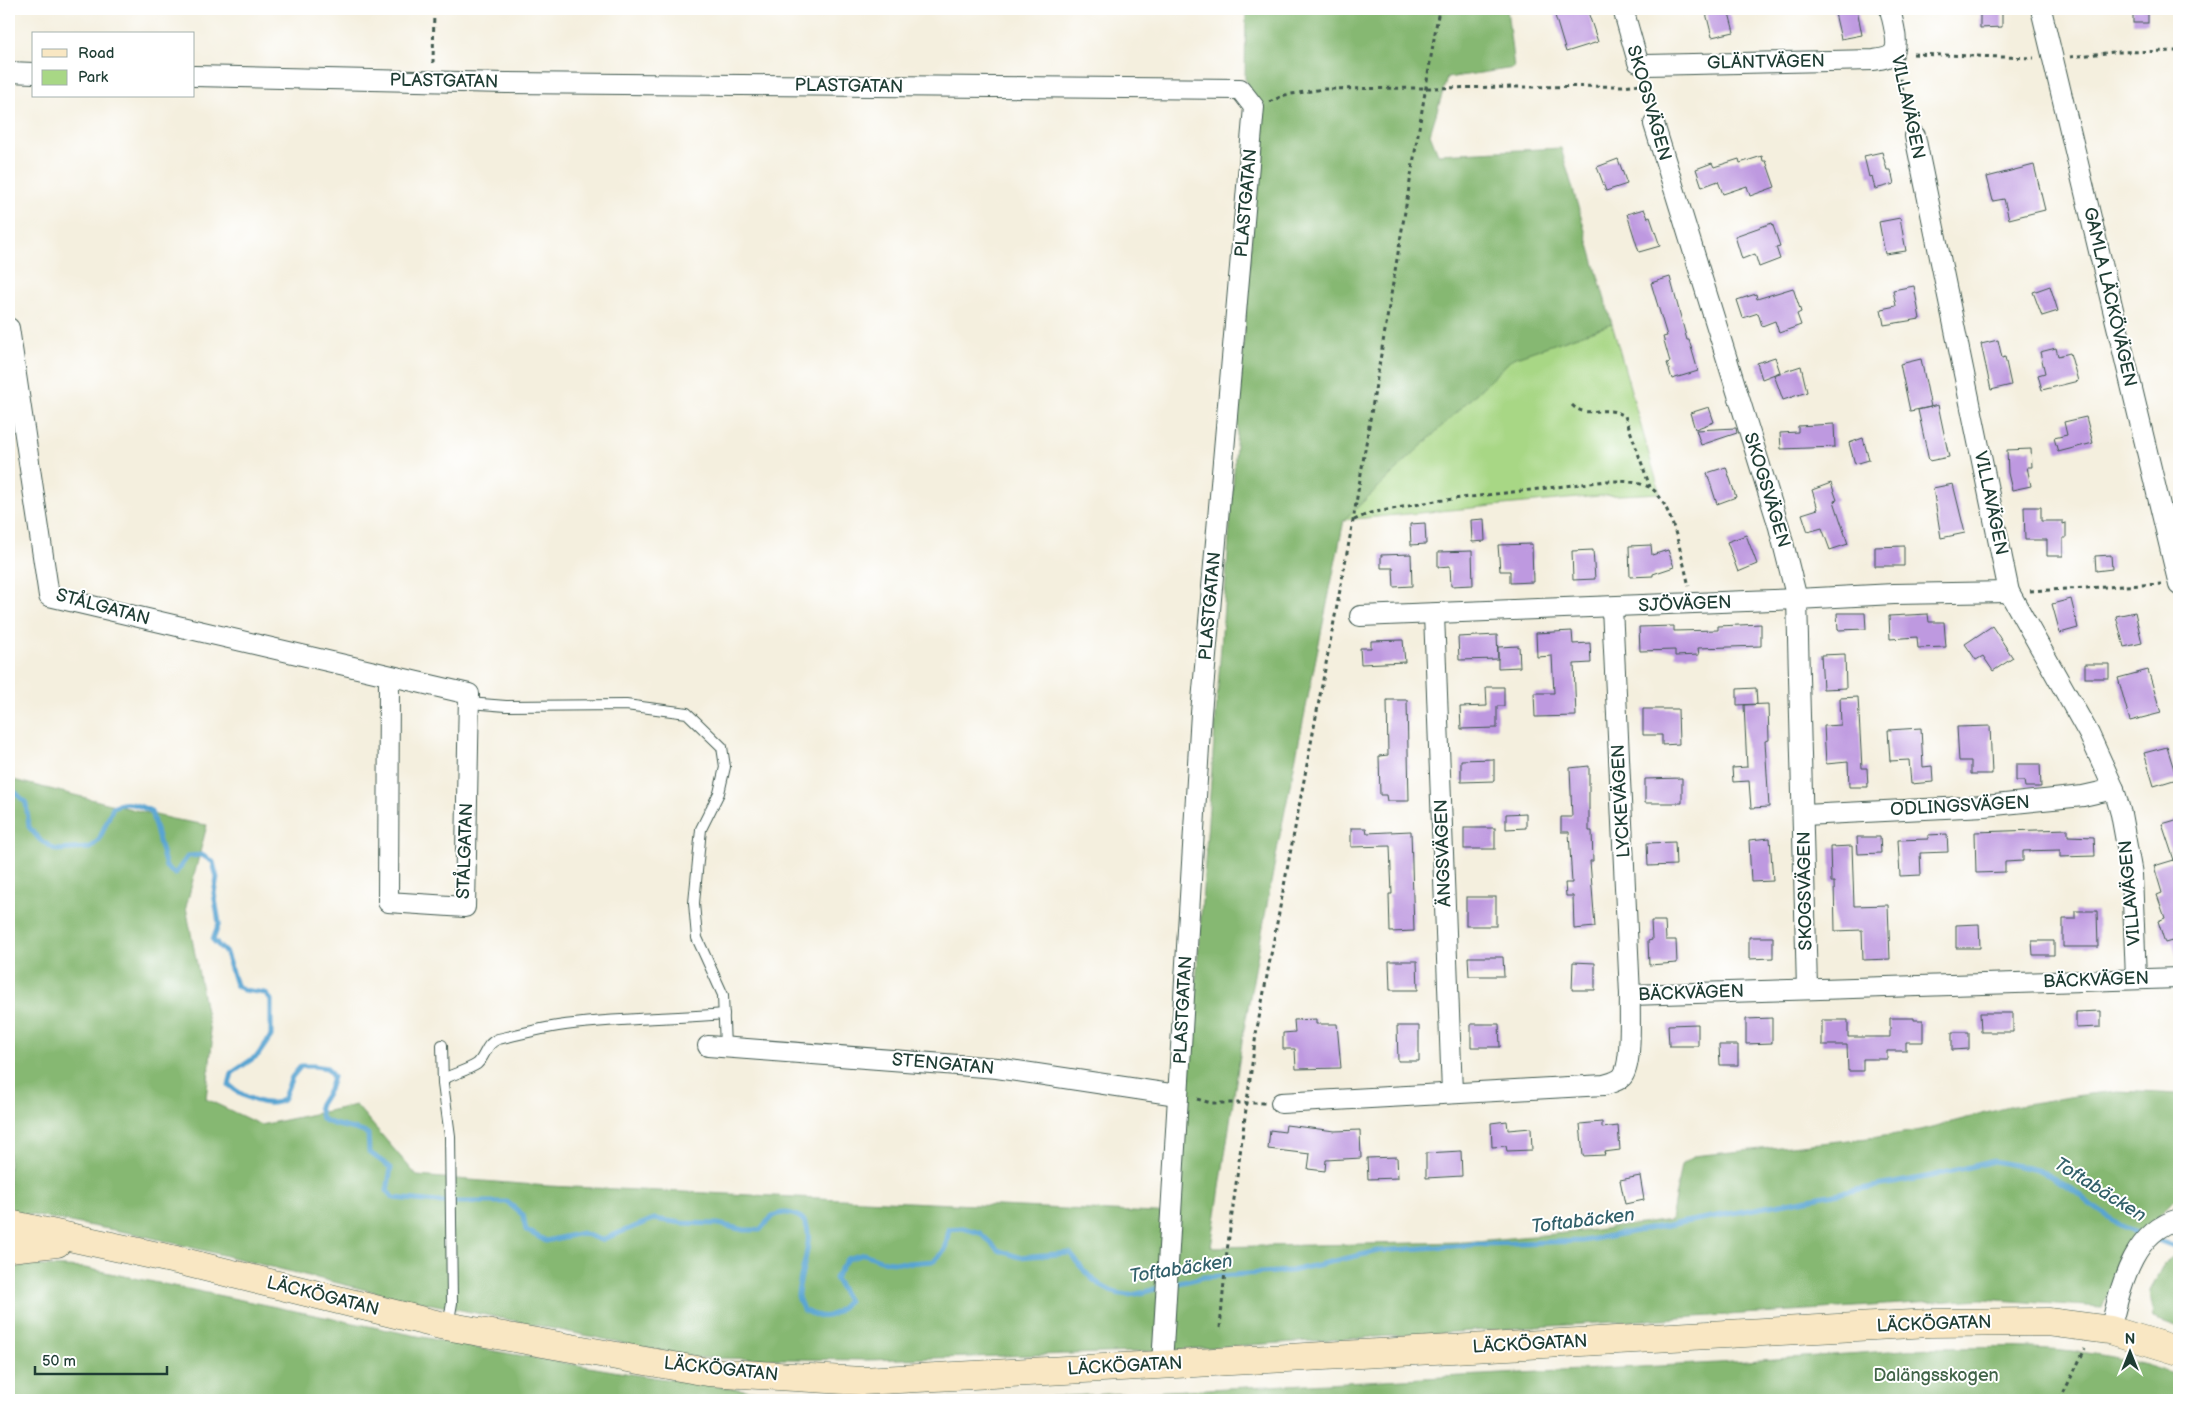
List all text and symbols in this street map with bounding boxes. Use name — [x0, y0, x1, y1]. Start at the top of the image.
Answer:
legend — [32, 32, 195, 98]
street label: SKOGSVÄGEN — [1622, 43, 1676, 163]
text: Road — [78, 44, 114, 63]
street label: GLÄNTVÄGEN — [1707, 49, 1825, 74]
street label: VILLAVÄGEN — [1887, 53, 1930, 161]
text: Park — [78, 68, 109, 87]
street label: PLASTGATAN — [389, 70, 499, 92]
street label: PLASTGATAN — [794, 75, 904, 97]
street label: PLASTGATAN — [1231, 148, 1261, 258]
street label: GAMLA LÄCKÖVÄGEN — [2079, 205, 2142, 389]
street label: SKOGSVÄGEN — [1740, 430, 1795, 550]
street label: VILLAVÄGEN — [1970, 449, 2013, 557]
street label: PLASTGATAN — [1195, 551, 1225, 661]
street label: STÅLGATAN — [54, 583, 152, 630]
street label: SJÖVÄGEN — [1638, 591, 1732, 616]
street label: LYCKEVÄGEN — [1607, 744, 1634, 858]
street label: ODLINGSVÄGEN — [1890, 791, 2030, 820]
street label: ÄNGSVÄGEN — [1430, 799, 1455, 907]
street label: STÅLGATAN — [452, 802, 477, 899]
street label: SKOGSVÄGEN — [1792, 831, 1817, 951]
street label: VILLAVÄGEN — [2114, 839, 2145, 947]
street label: PLASTGATAN — [1170, 955, 1196, 1065]
street label: BÄCKVÄGEN — [2043, 967, 2149, 992]
street label: BÄCKVÄGEN — [1638, 980, 1744, 1005]
street label: STENGATAN — [891, 1049, 995, 1079]
water label: Toftabäcken — [2050, 1153, 2150, 1227]
water label: Toftabäcken — [1530, 1203, 1636, 1239]
water label: Toftabäcken — [1128, 1249, 1234, 1289]
street label: LÄCKÖGATAN — [265, 1271, 382, 1320]
street label: LÄCKÖGATAN — [1876, 1310, 1992, 1337]
north arrow — [2106, 1326, 2156, 1376]
street label: LÄCKÖGATAN — [1472, 1330, 1588, 1357]
text: N — [2125, 1331, 2135, 1348]
scale bar — [35, 1344, 168, 1376]
text: 50 m — [42, 1352, 76, 1371]
street label: LÄCKÖGATAN — [663, 1352, 779, 1385]
street label: LÄCKÖGATAN — [1067, 1352, 1183, 1379]
park label: Dalängsskogen — [1873, 1365, 1999, 1386]

